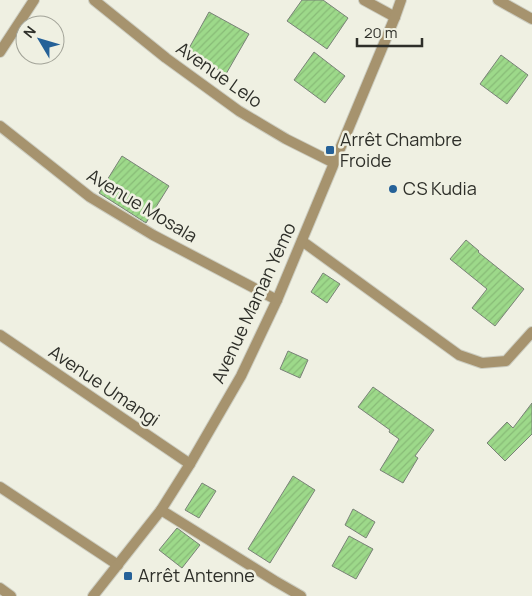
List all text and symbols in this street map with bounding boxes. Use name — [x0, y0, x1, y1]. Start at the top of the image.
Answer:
north arrow — [15, 15, 65, 65]
scale bar — [357, 15, 422, 47]
text: N — [19, 22, 40, 42]
text: 20 m — [364, 22, 397, 43]
street label: Avenue Lelo — [172, 36, 267, 113]
place label: Arrêt Chambre Froide — [340, 127, 462, 172]
marker: Arrêt Chambre Froide — [324, 144, 336, 156]
street label: Avenue Mosala — [83, 163, 202, 248]
place label: CS Kudia — [403, 176, 477, 200]
marker: CS Kudia — [387, 183, 399, 195]
street label: Avenue Maman Yemo — [205, 218, 301, 387]
street label: Avenue Umangi — [45, 339, 165, 431]
place label: Arrêt Antenne — [138, 563, 255, 587]
marker: Arrêt Antenne — [122, 570, 134, 582]

